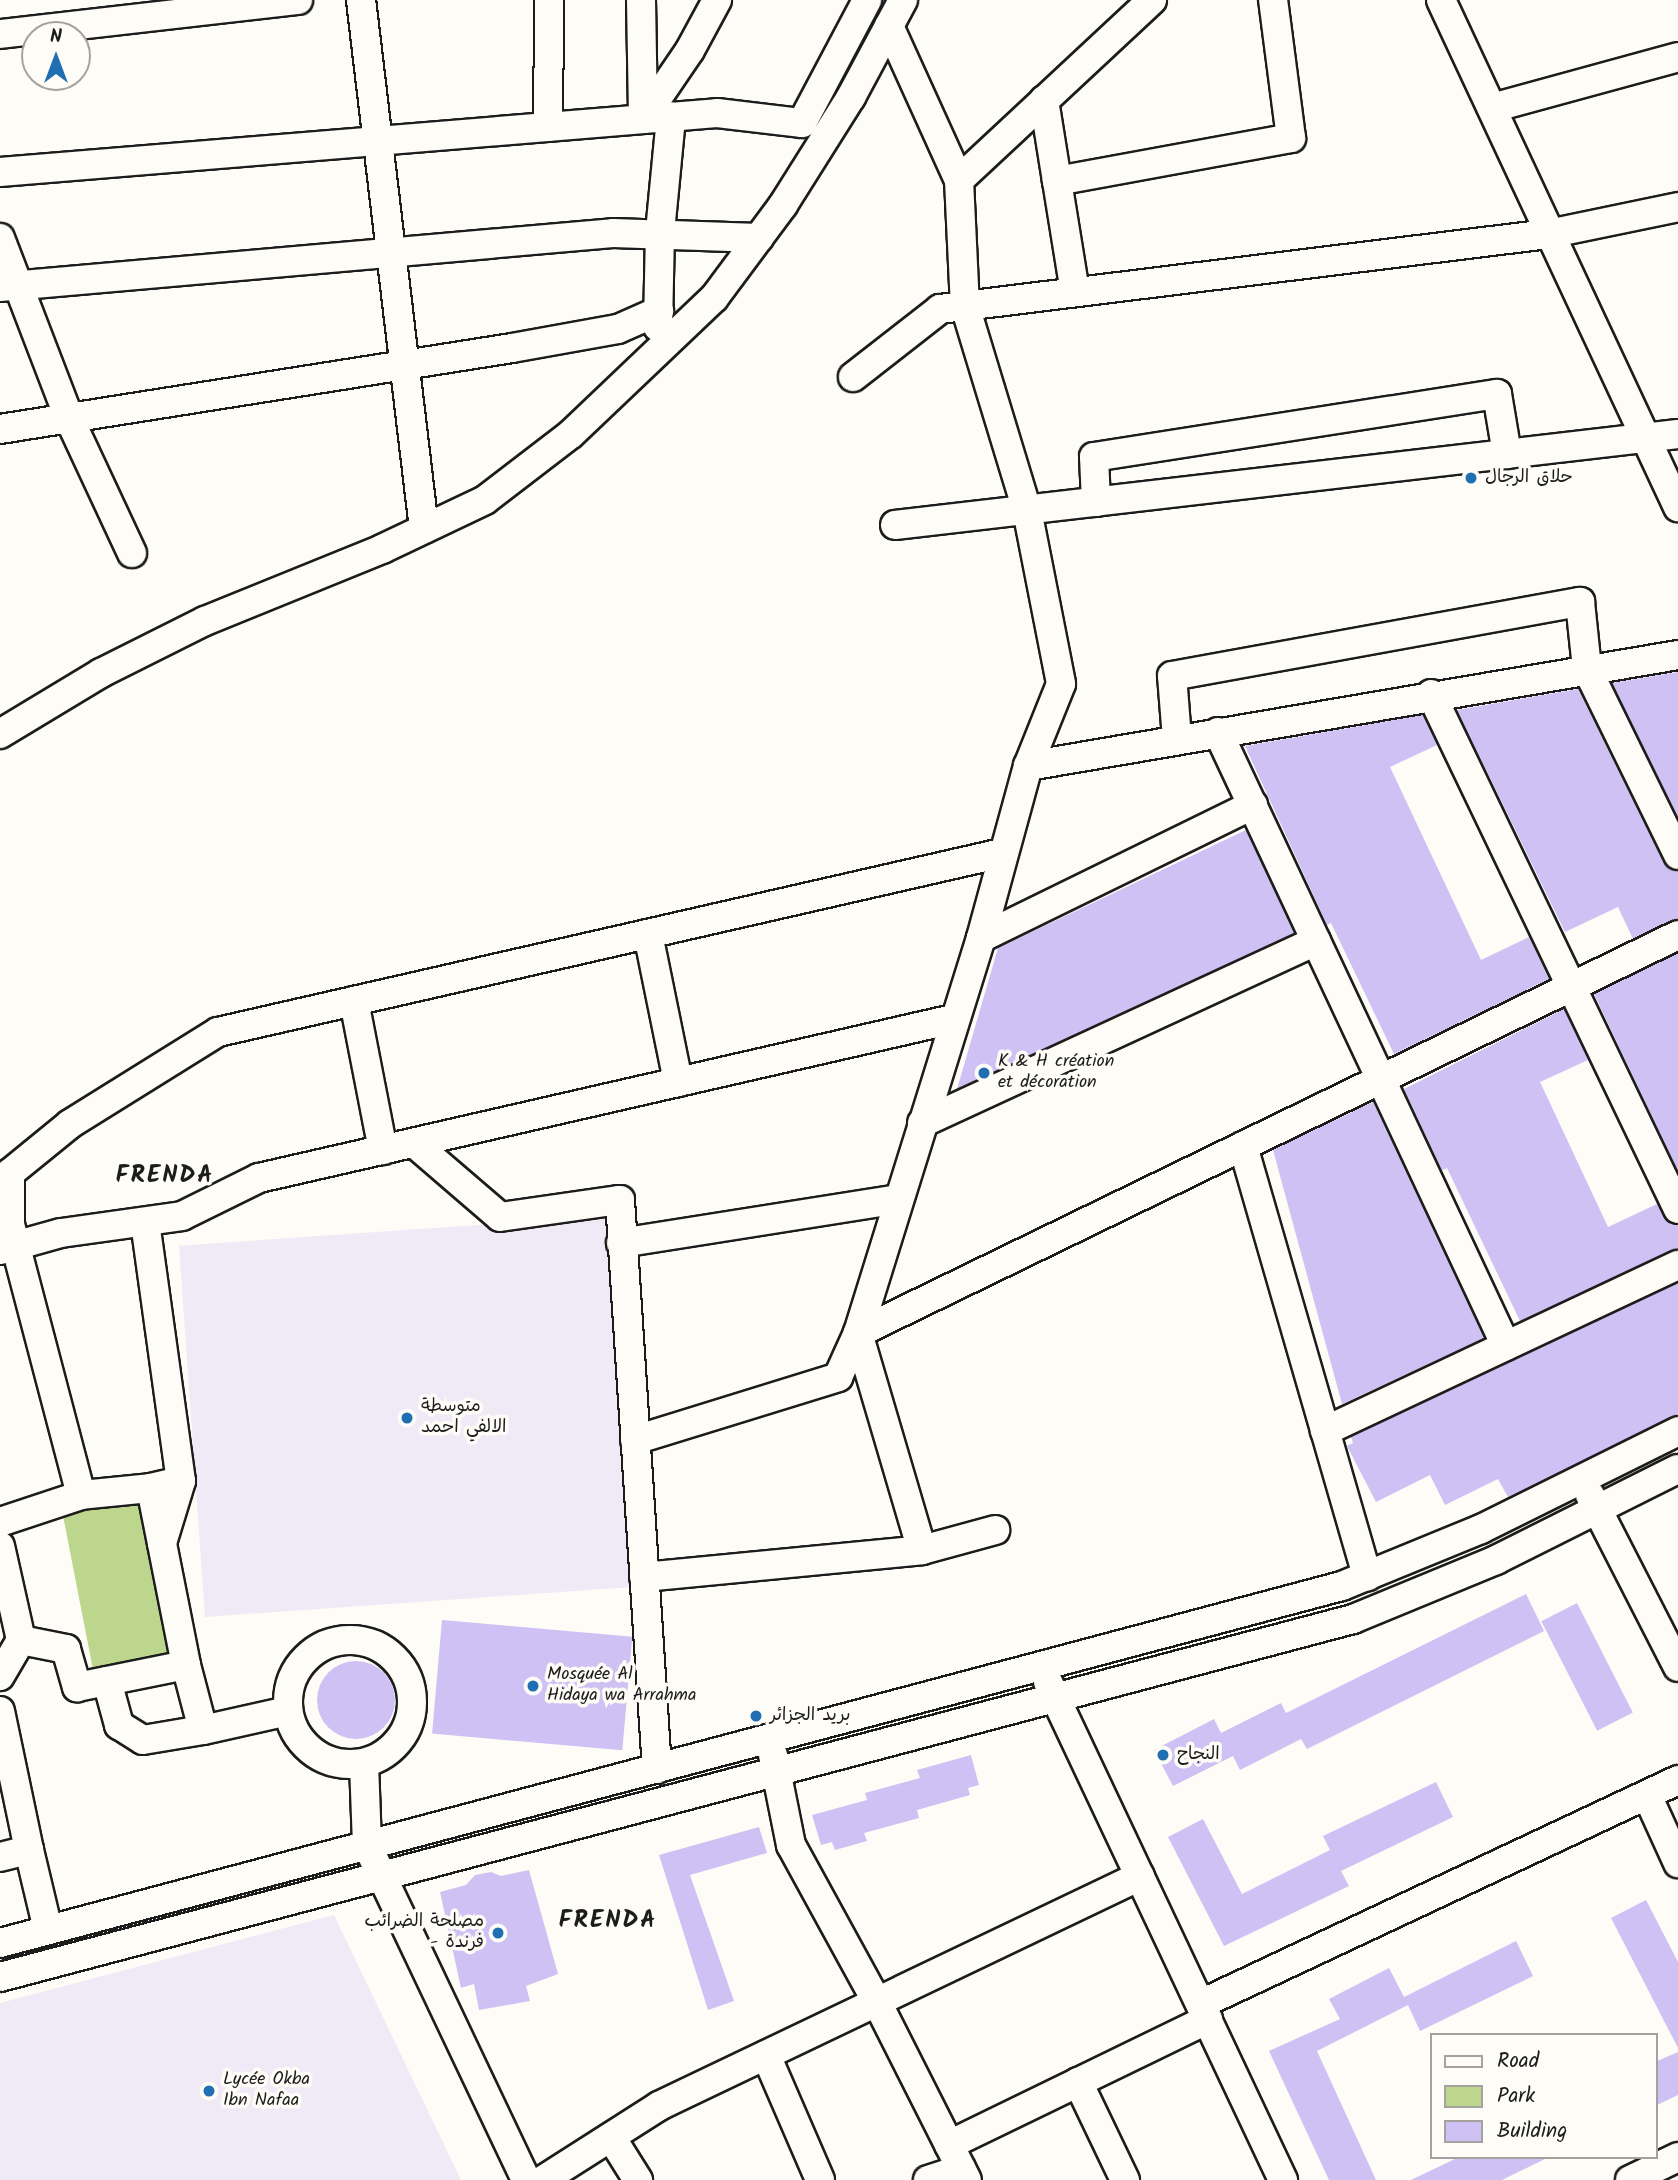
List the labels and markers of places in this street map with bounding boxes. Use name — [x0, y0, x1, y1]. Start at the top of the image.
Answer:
place label: حلاق الرجال — [1485, 467, 1573, 489]
marker: حلاق الرجال — [1463, 470, 1479, 486]
place label: K & H création et décoration — [998, 1052, 1114, 1094]
marker: K & H création et décoration — [976, 1065, 992, 1081]
place label: متوسطة الالفي احمد — [421, 1397, 506, 1440]
marker: متوسطة الالفي احمد — [399, 1410, 415, 1426]
place label: Mosquée Al Hidaya wa Arrahma — [547, 1665, 696, 1708]
marker: Mosquée Al Hidaya wa Arrahma — [525, 1678, 541, 1694]
place label: بريد الجزائر — [770, 1705, 851, 1727]
marker: بريد الجزائر — [748, 1708, 764, 1724]
place label: النجاح — [1177, 1744, 1220, 1766]
marker: النجاح — [1155, 1747, 1171, 1763]
place label: مصلحة الضرائب - فرندة — [364, 1912, 484, 1954]
marker: مصلحة الضرائب - فرندة — [490, 1925, 506, 1941]
place label: Lycée Okba Ibn Nafaa — [223, 2070, 310, 2112]
marker: Lycée Okba Ibn Nafaa — [201, 2083, 217, 2099]

